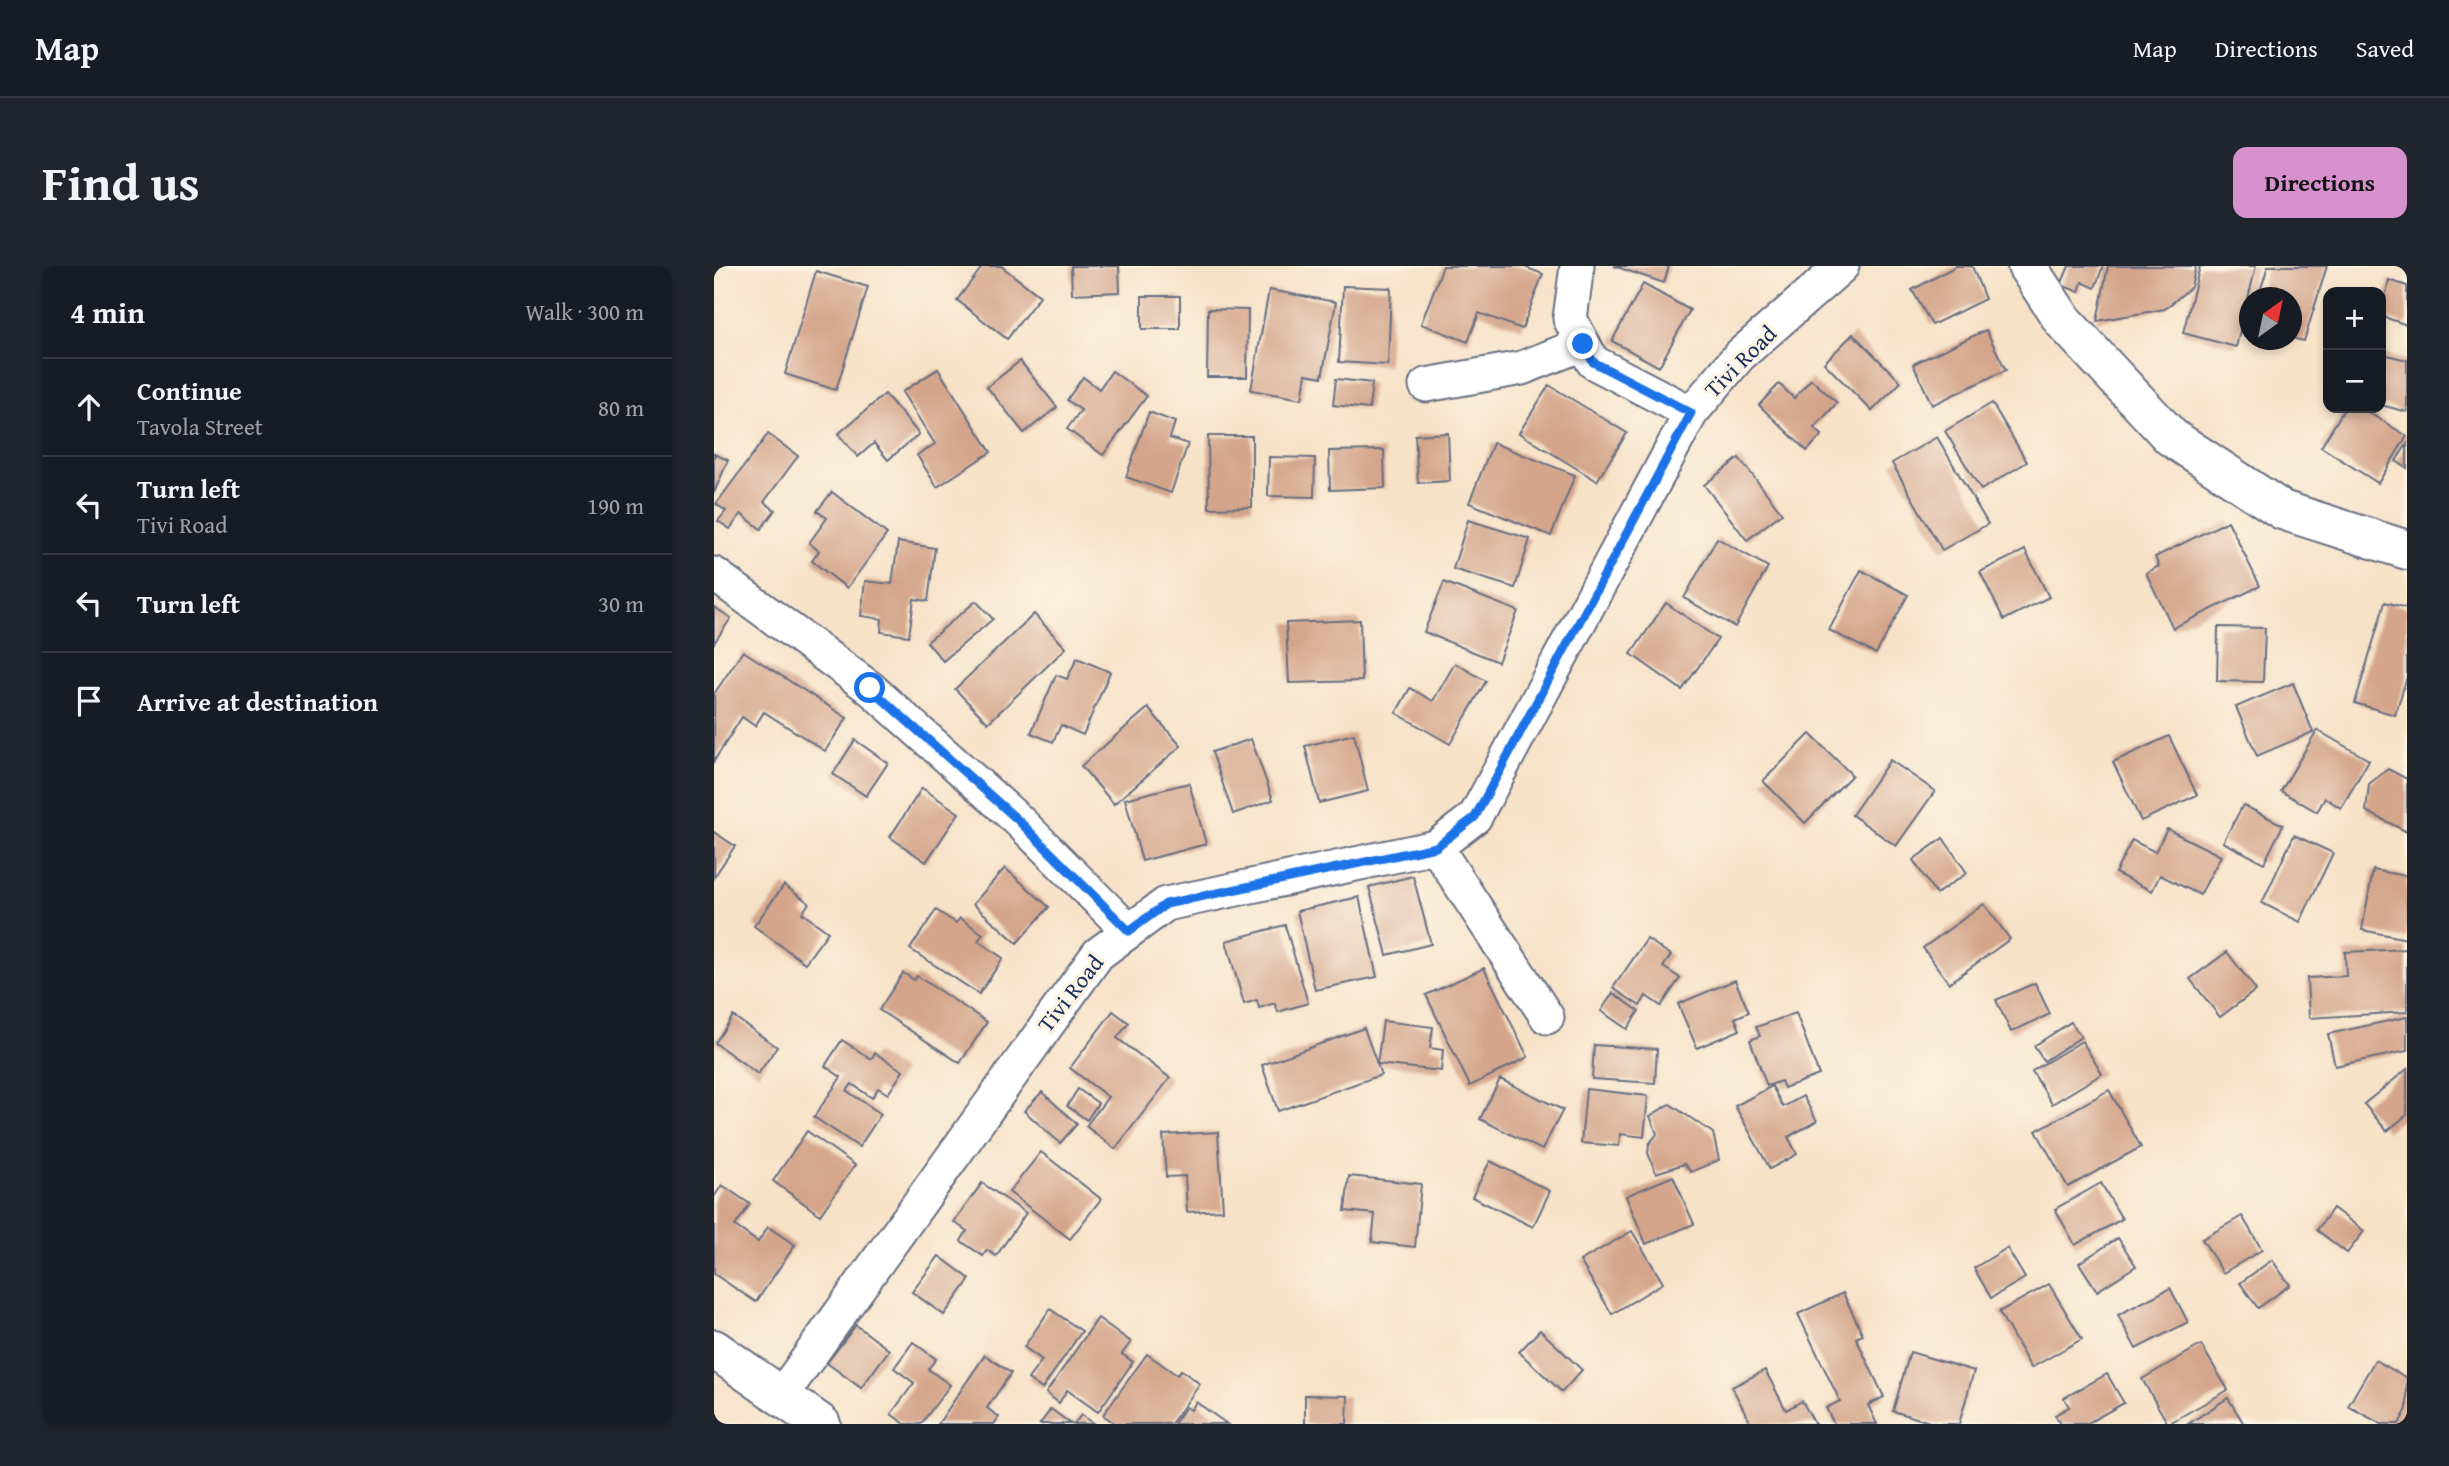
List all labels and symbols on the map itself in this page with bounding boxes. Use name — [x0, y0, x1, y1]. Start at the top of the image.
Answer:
north arrow — [2239, 287, 2302, 350]
street label: Tivi Road — [1696, 317, 1784, 405]
route end — [1567, 328, 1598, 359]
route start — [854, 672, 885, 703]
street label: Tivi Road — [1029, 947, 1111, 1039]

